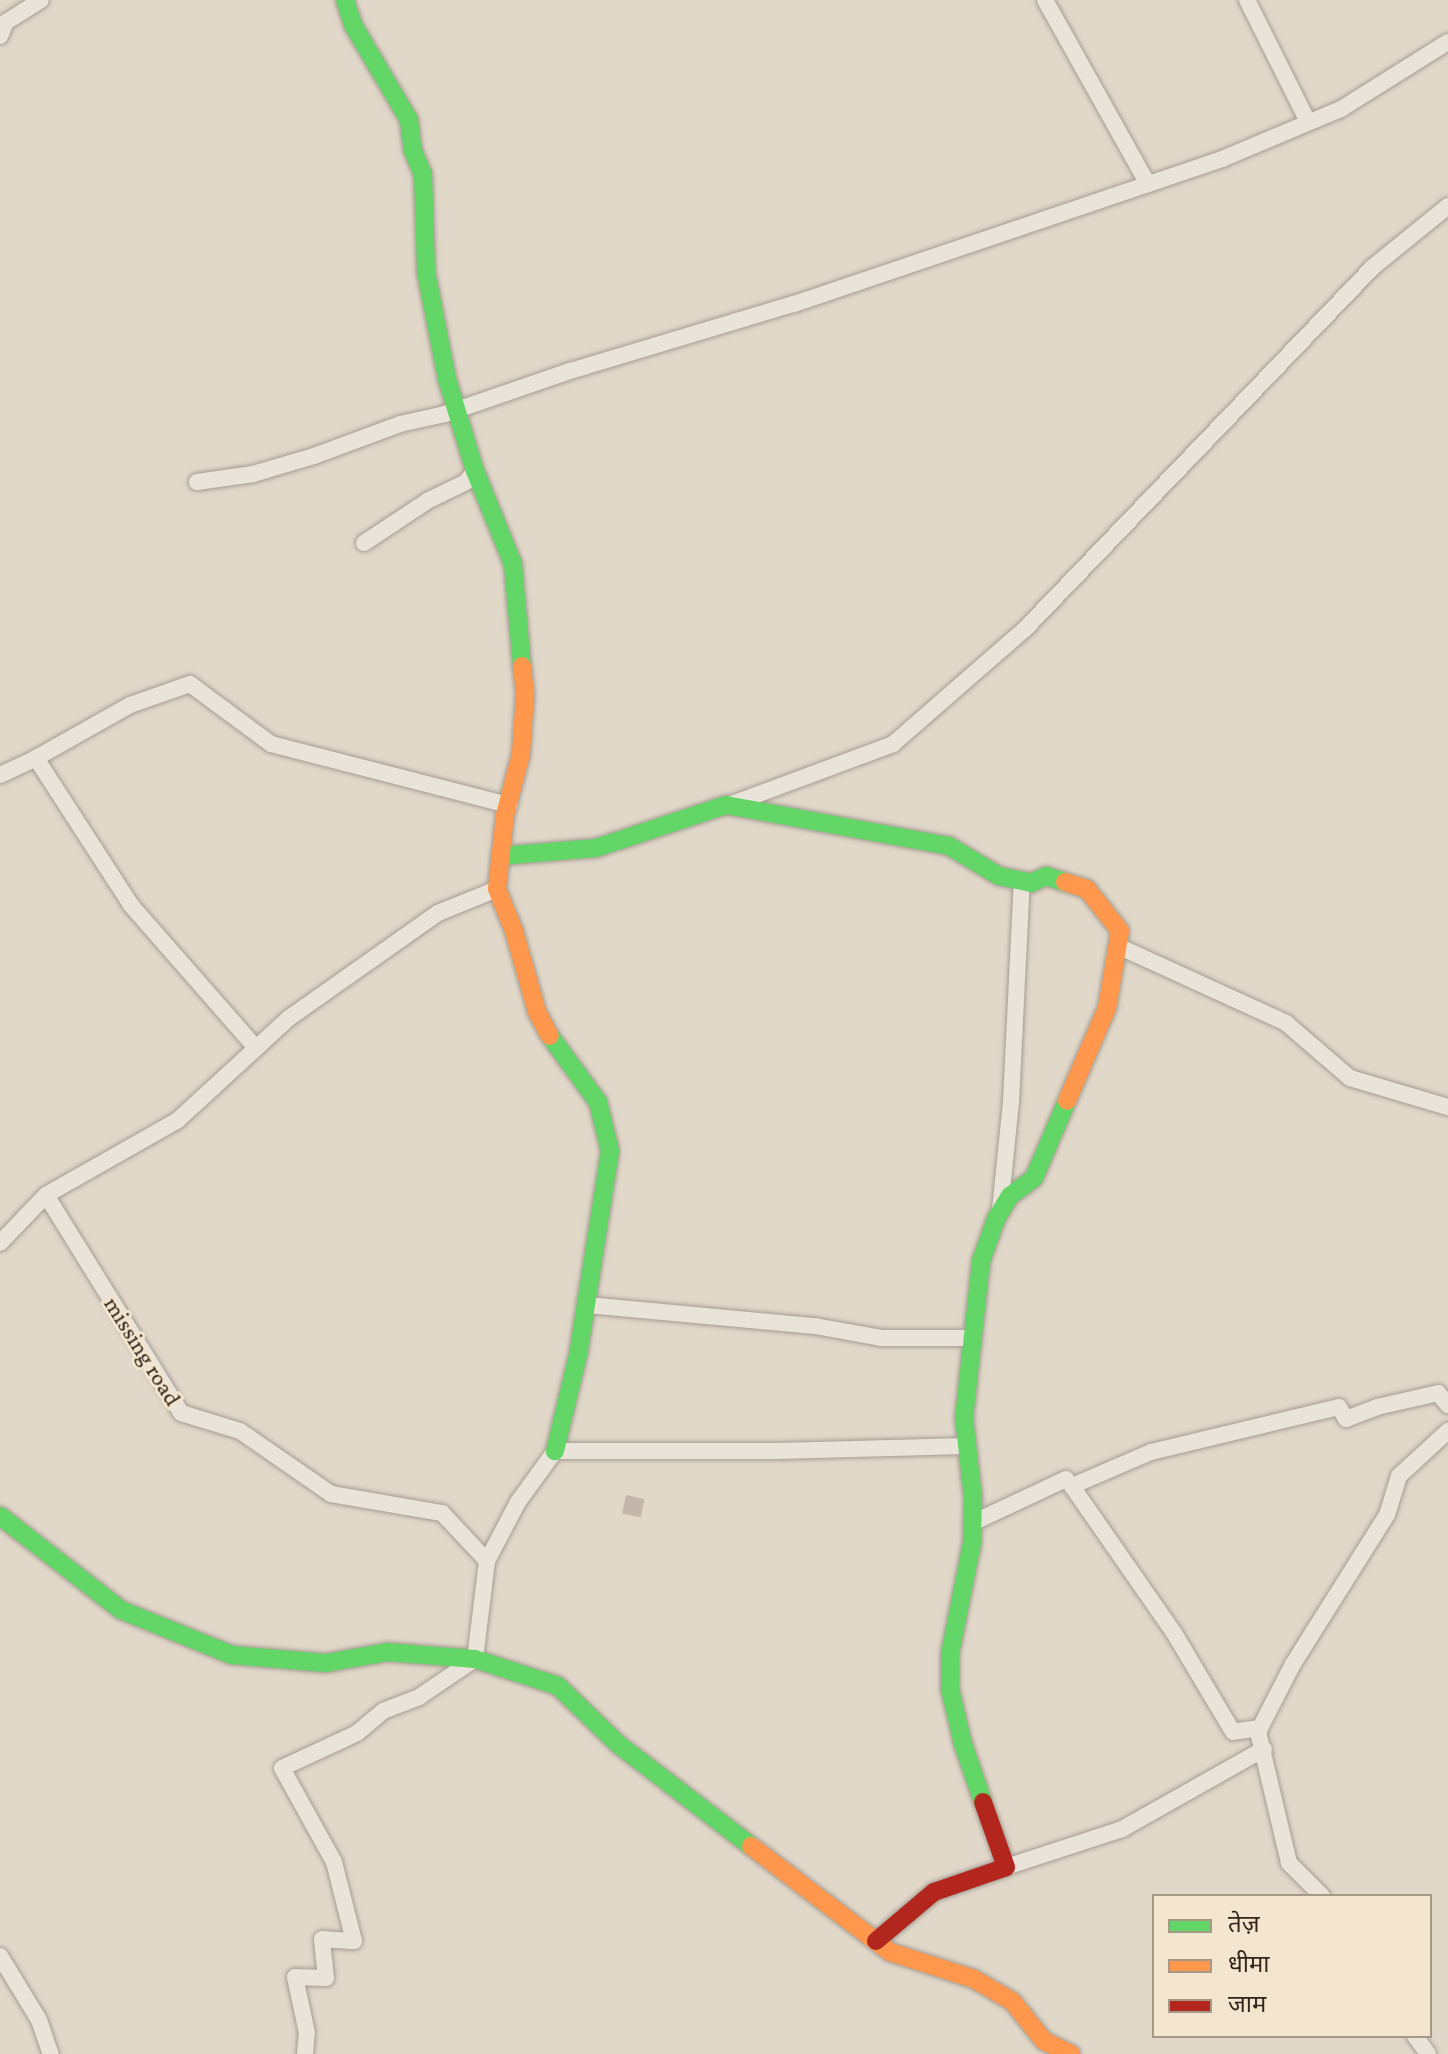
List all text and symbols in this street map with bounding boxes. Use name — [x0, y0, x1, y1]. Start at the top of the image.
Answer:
street label: missing road — [98, 1291, 188, 1411]
legend — [1152, 1894, 1432, 2038]
text: तेज़ — [1228, 1910, 1260, 1937]
text: धीमा — [1228, 1950, 1270, 1977]
text: जाम — [1228, 1990, 1266, 2017]

